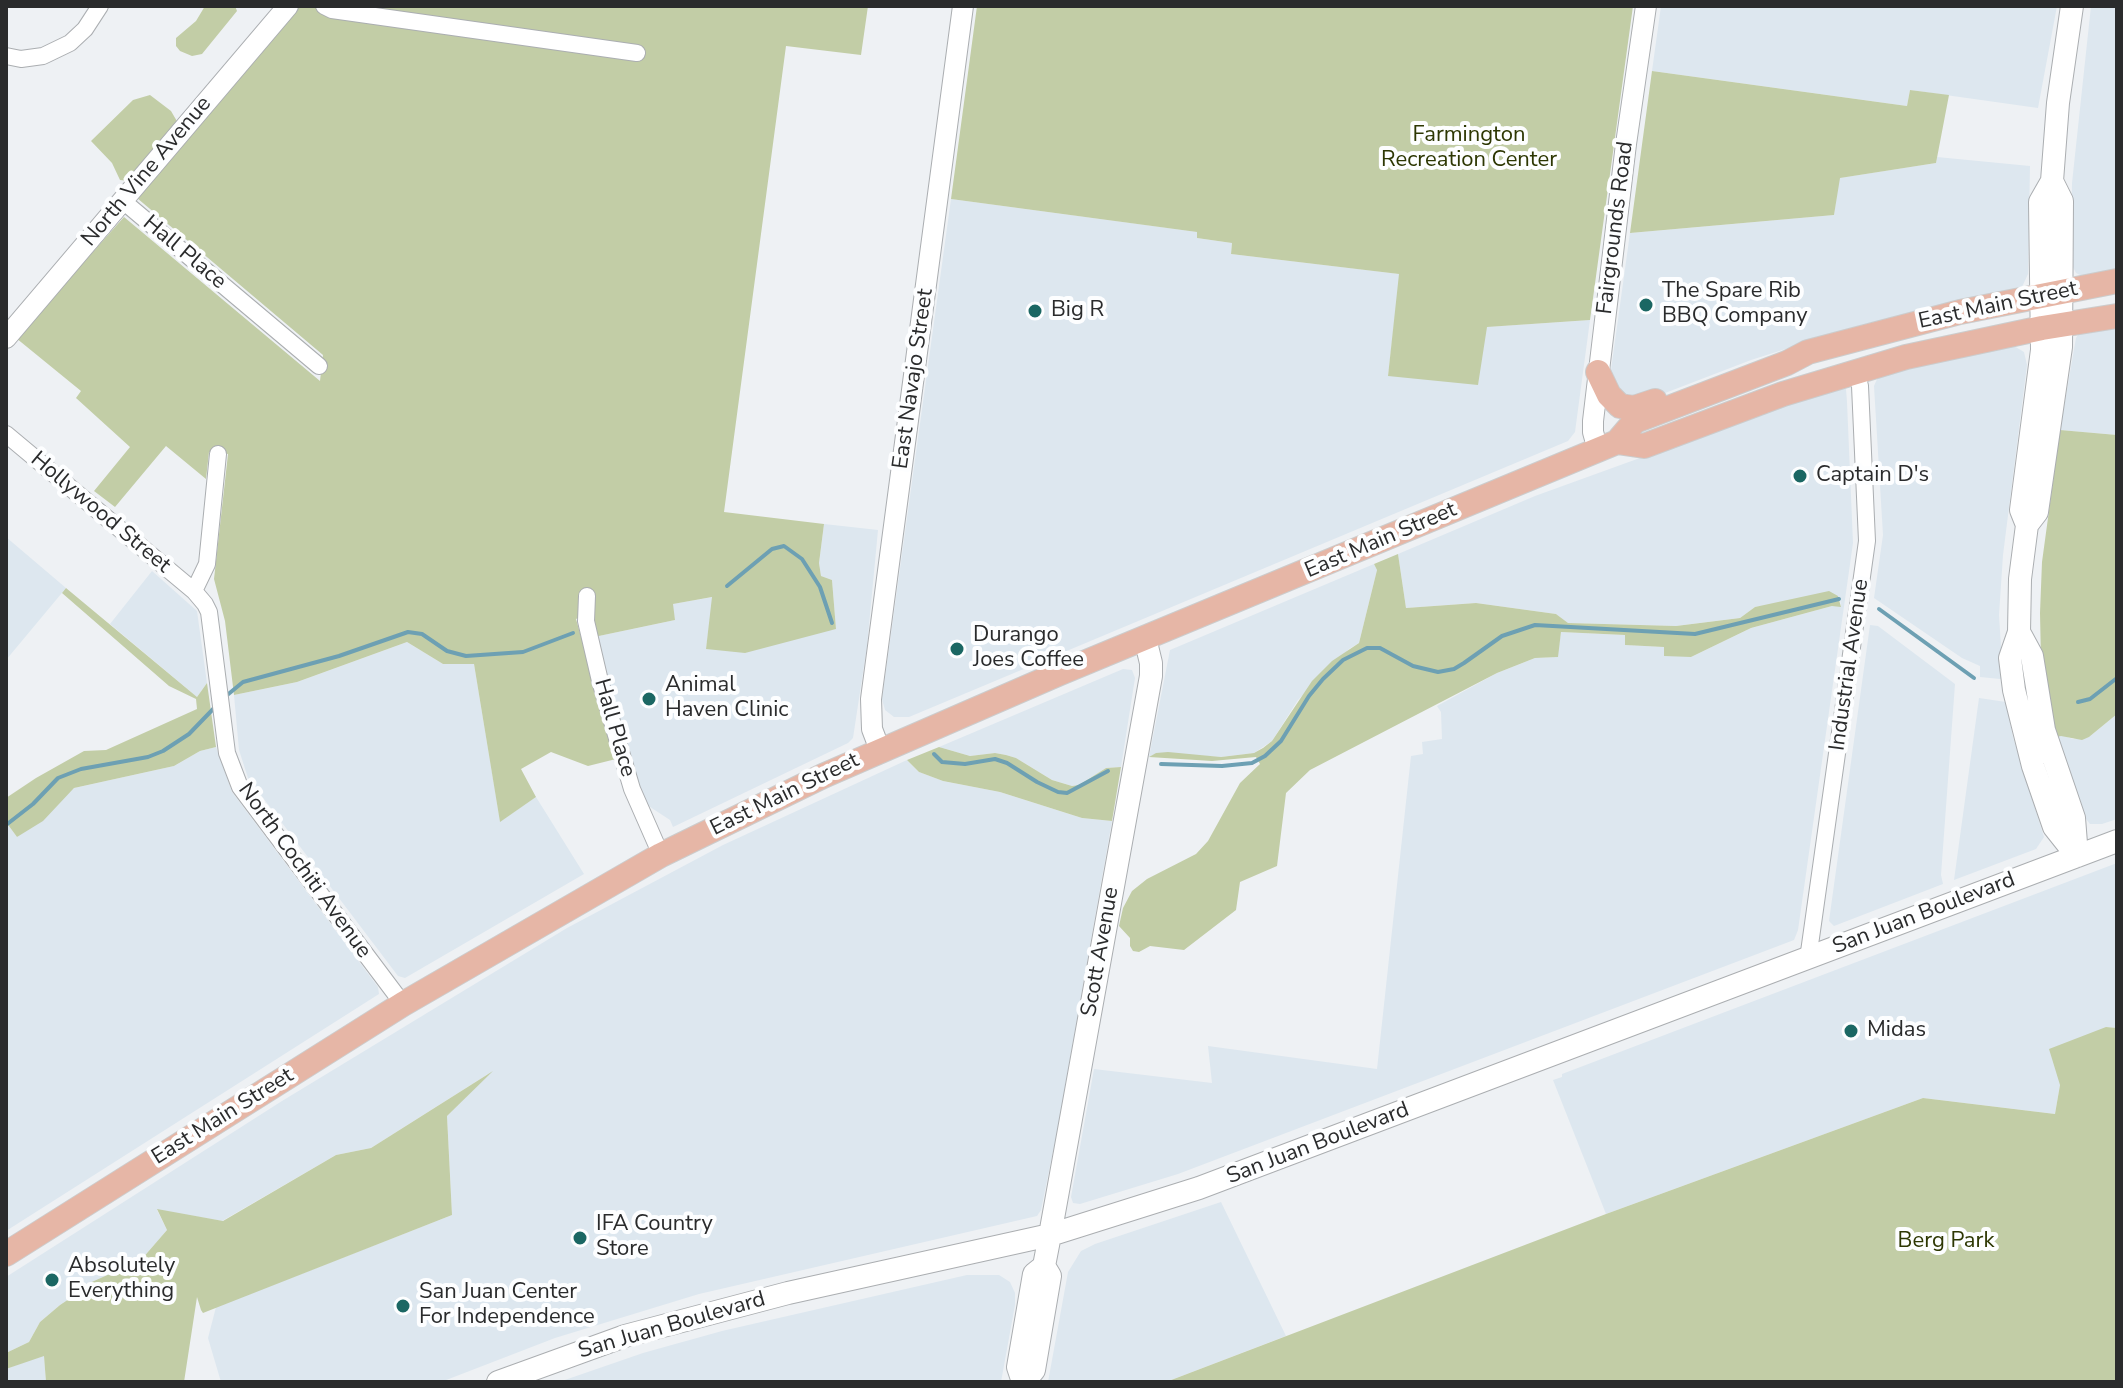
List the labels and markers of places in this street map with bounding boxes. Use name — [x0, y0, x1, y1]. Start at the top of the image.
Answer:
place label: The Spare Rib BBQ Company — [1662, 279, 1808, 330]
marker: The Spare Rib BBQ Company — [1637, 296, 1655, 314]
place label: Big R — [1051, 298, 1104, 324]
marker: Big R — [1026, 302, 1044, 320]
place label: Captain D's — [1816, 463, 1929, 489]
marker: Captain D's — [1791, 467, 1809, 485]
place label: Durango Joes Coffee — [973, 623, 1084, 674]
marker: Durango Joes Coffee — [948, 640, 966, 658]
place label: Animal Haven Clinic — [665, 673, 789, 724]
marker: Animal Haven Clinic — [640, 690, 658, 708]
place label: Midas — [1867, 1018, 1926, 1044]
marker: Midas — [1842, 1022, 1860, 1040]
place label: IFA Country Store — [596, 1212, 713, 1264]
marker: IFA Country Store — [571, 1229, 589, 1247]
place label: Absolutely Everything — [68, 1254, 175, 1306]
marker: Absolutely Everything — [43, 1271, 61, 1289]
place label: San Juan Center For Independence — [419, 1280, 595, 1332]
marker: San Juan Center For Independence — [394, 1297, 412, 1315]

